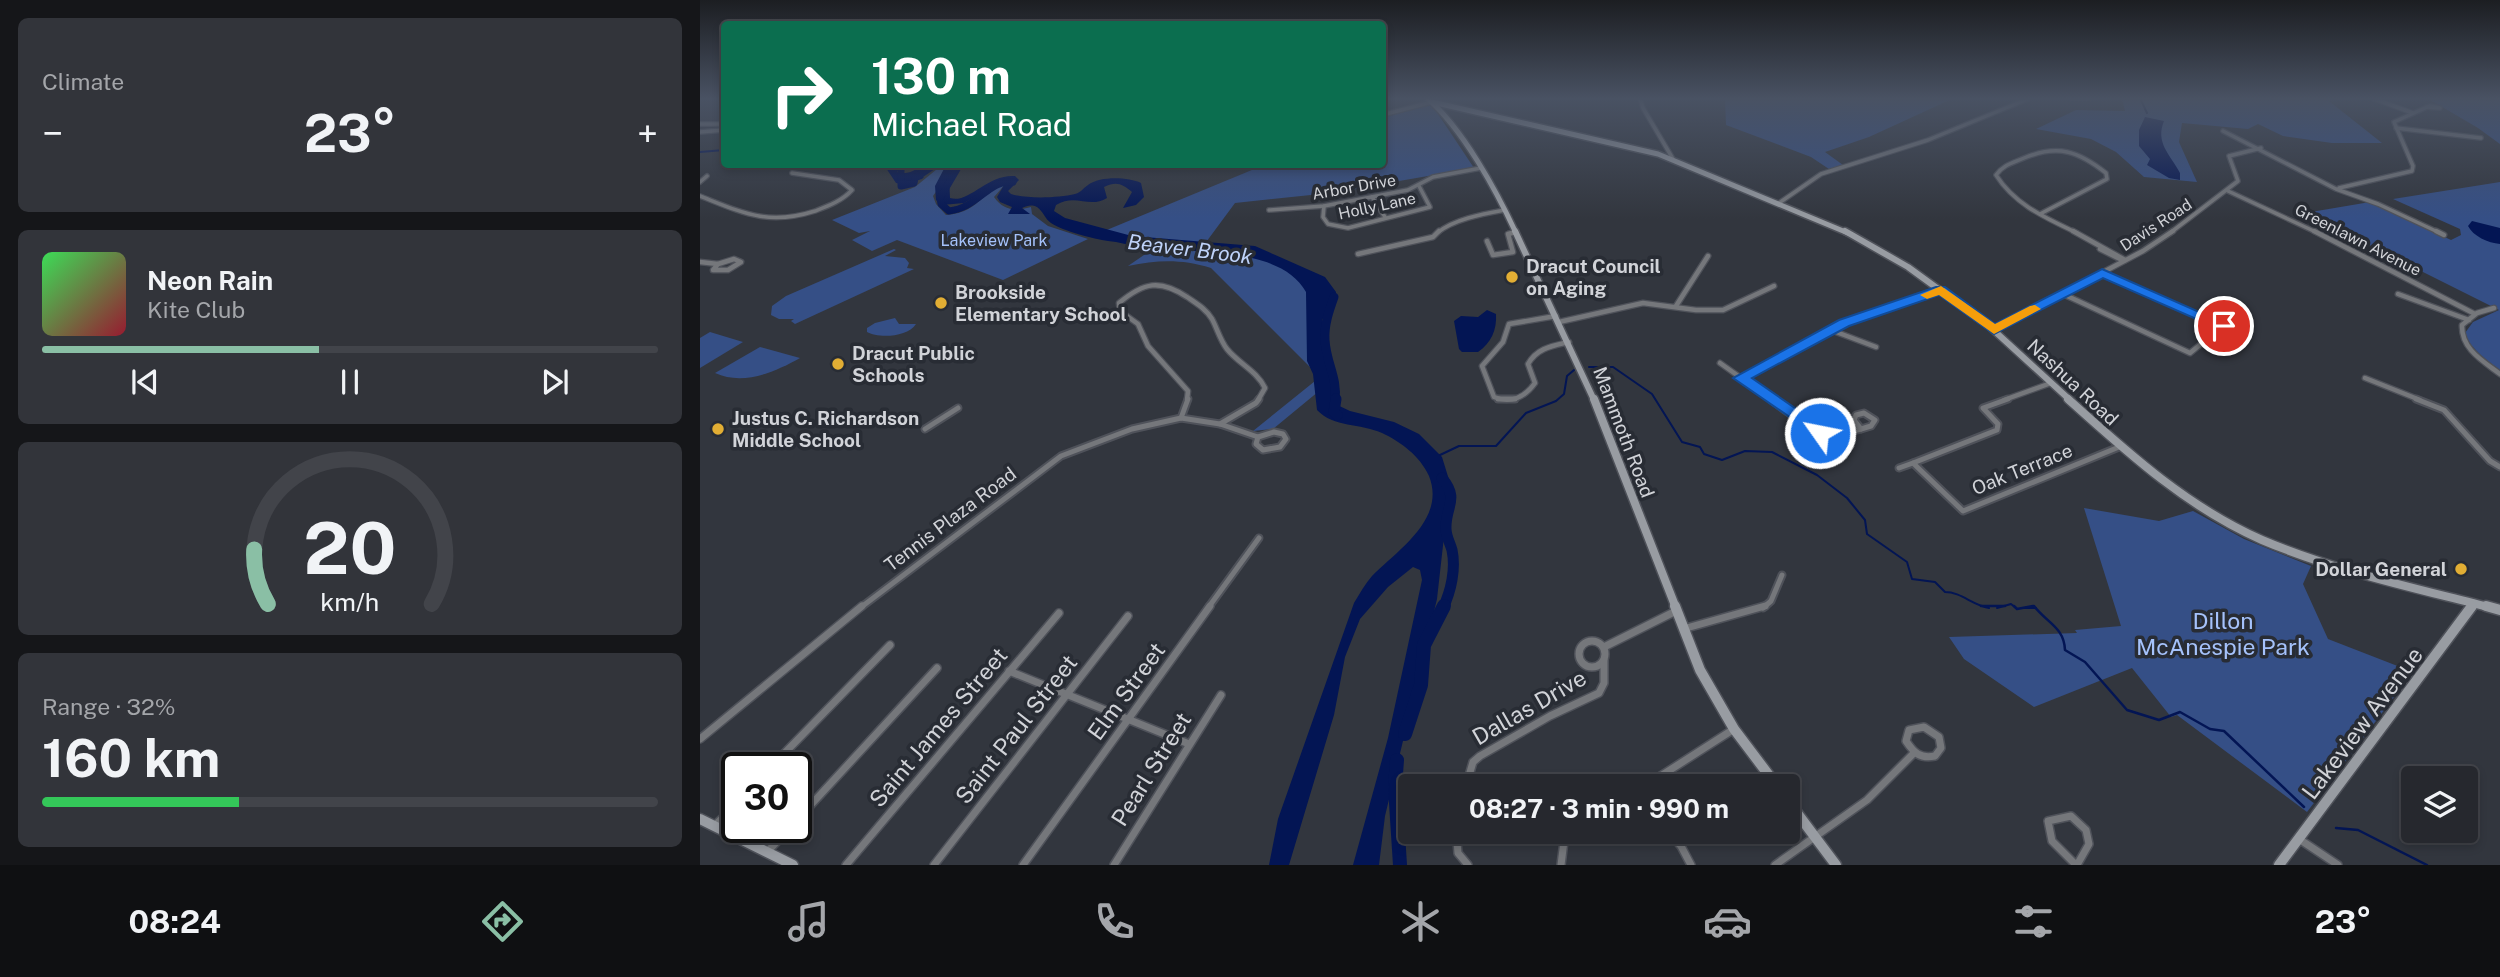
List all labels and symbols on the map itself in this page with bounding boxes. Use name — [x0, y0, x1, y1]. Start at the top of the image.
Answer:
street label: Arbor Drive — [1311, 170, 1397, 204]
street label: Holly Lane — [1336, 189, 1418, 223]
street label: Davis Road — [2117, 195, 2195, 255]
street label: Greenlawn Avenue — [2292, 200, 2424, 280]
water label: Beaver Brook — [1126, 229, 1254, 269]
park label: Lakeview Park — [941, 231, 1047, 250]
place label: Dracut Council on Aging — [1526, 255, 1661, 299]
marker: Dracut Council on Aging — [1504, 269, 1520, 285]
place label: Brookside Elementary School — [955, 281, 1127, 325]
marker: Brookside Elementary School — [933, 295, 949, 311]
pin — [2194, 296, 2254, 356]
street label: Nashua Road — [2023, 334, 2123, 430]
place label: Dracut Public Schools — [852, 342, 975, 386]
marker: Dracut Public Schools — [830, 356, 846, 372]
street label: Mammoth Road — [1589, 363, 1659, 501]
position arrow — [1783, 396, 1857, 470]
place label: Justus C. Richardson Middle School — [732, 407, 919, 451]
marker: Justus C. Richardson Middle School — [710, 421, 726, 437]
street label: Oak Terrace — [1969, 439, 2075, 499]
street label: Tennis Plaza Road — [880, 462, 1020, 576]
place label: Dollar General — [2315, 558, 2447, 580]
marker: Dollar General — [2453, 561, 2469, 577]
park label: Dillon McAnespie Park — [2136, 607, 2310, 660]
street label: Elm Street — [1082, 637, 1170, 745]
street label: Saint James Street — [863, 642, 1013, 812]
street label: Lakeview Avenue — [2296, 642, 2428, 804]
street label: Saint Paul Street — [949, 649, 1083, 809]
street label: Dallas Drive — [1467, 664, 1591, 750]
street label: Pearl Street — [1105, 707, 1197, 831]
speed limit sign: 30 — [721, 752, 812, 843]

